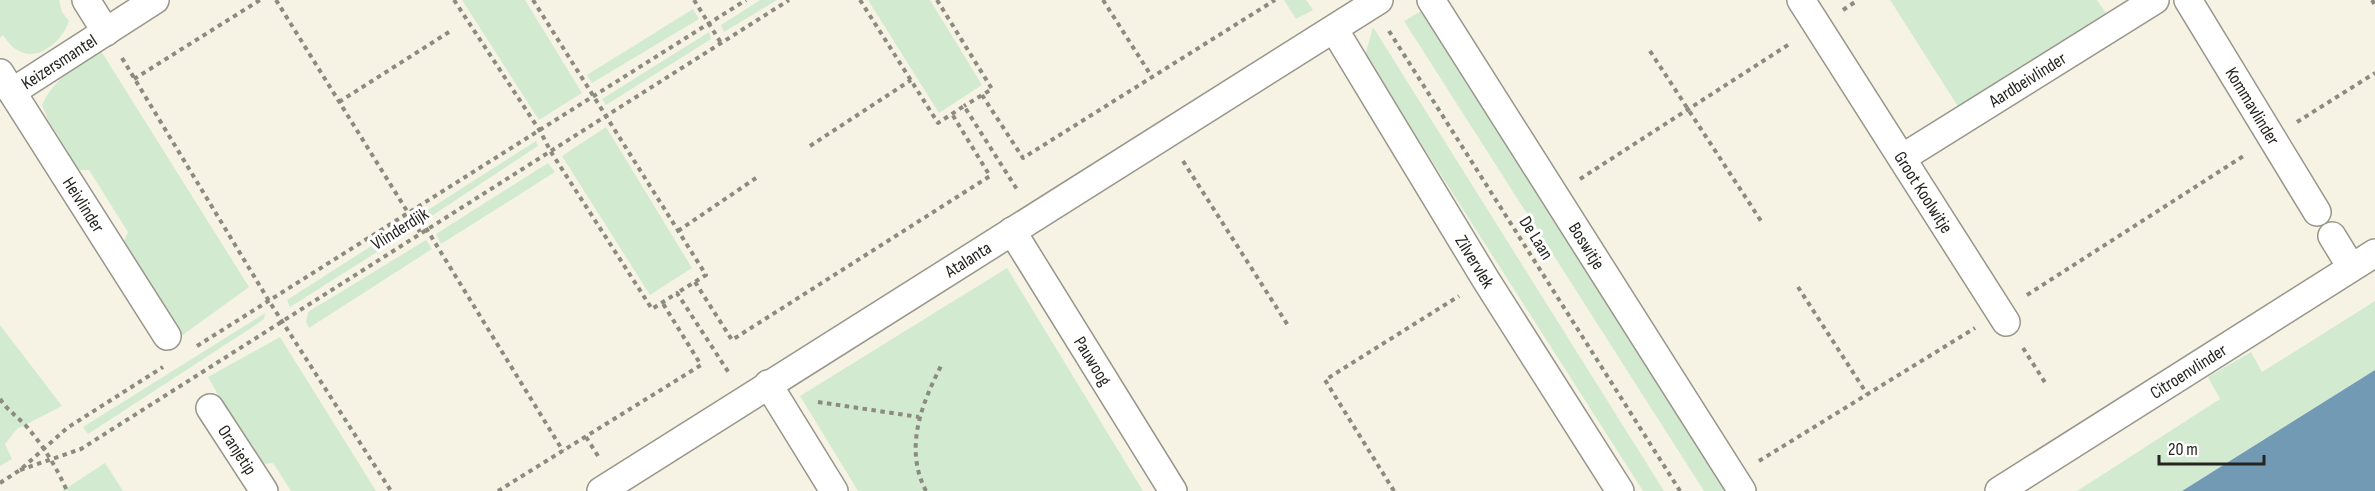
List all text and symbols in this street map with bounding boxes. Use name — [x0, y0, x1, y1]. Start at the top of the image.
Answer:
street label: Keizersmantel — [17, 30, 101, 94]
street label: Aardbeivlinder — [1984, 48, 2070, 112]
street label: Kommavlinder — [2221, 63, 2284, 149]
street label: Groot Koolwitje — [1890, 148, 1957, 237]
street label: Heivlinder — [58, 173, 109, 236]
street label: Vlinderdijk — [368, 203, 433, 255]
street label: De Laan — [1515, 212, 1557, 264]
street label: Boswitje — [1564, 218, 1609, 273]
street label: Zilvervlek — [1451, 231, 1499, 292]
street label: Atalanta — [940, 237, 995, 282]
street label: Pauwoog — [1069, 333, 1116, 390]
street label: Citroenvlinder — [2146, 339, 2230, 403]
street label: Oranjetip — [213, 421, 261, 479]
scale bar — [2159, 428, 2264, 466]
text: 20 m — [2168, 439, 2198, 460]

